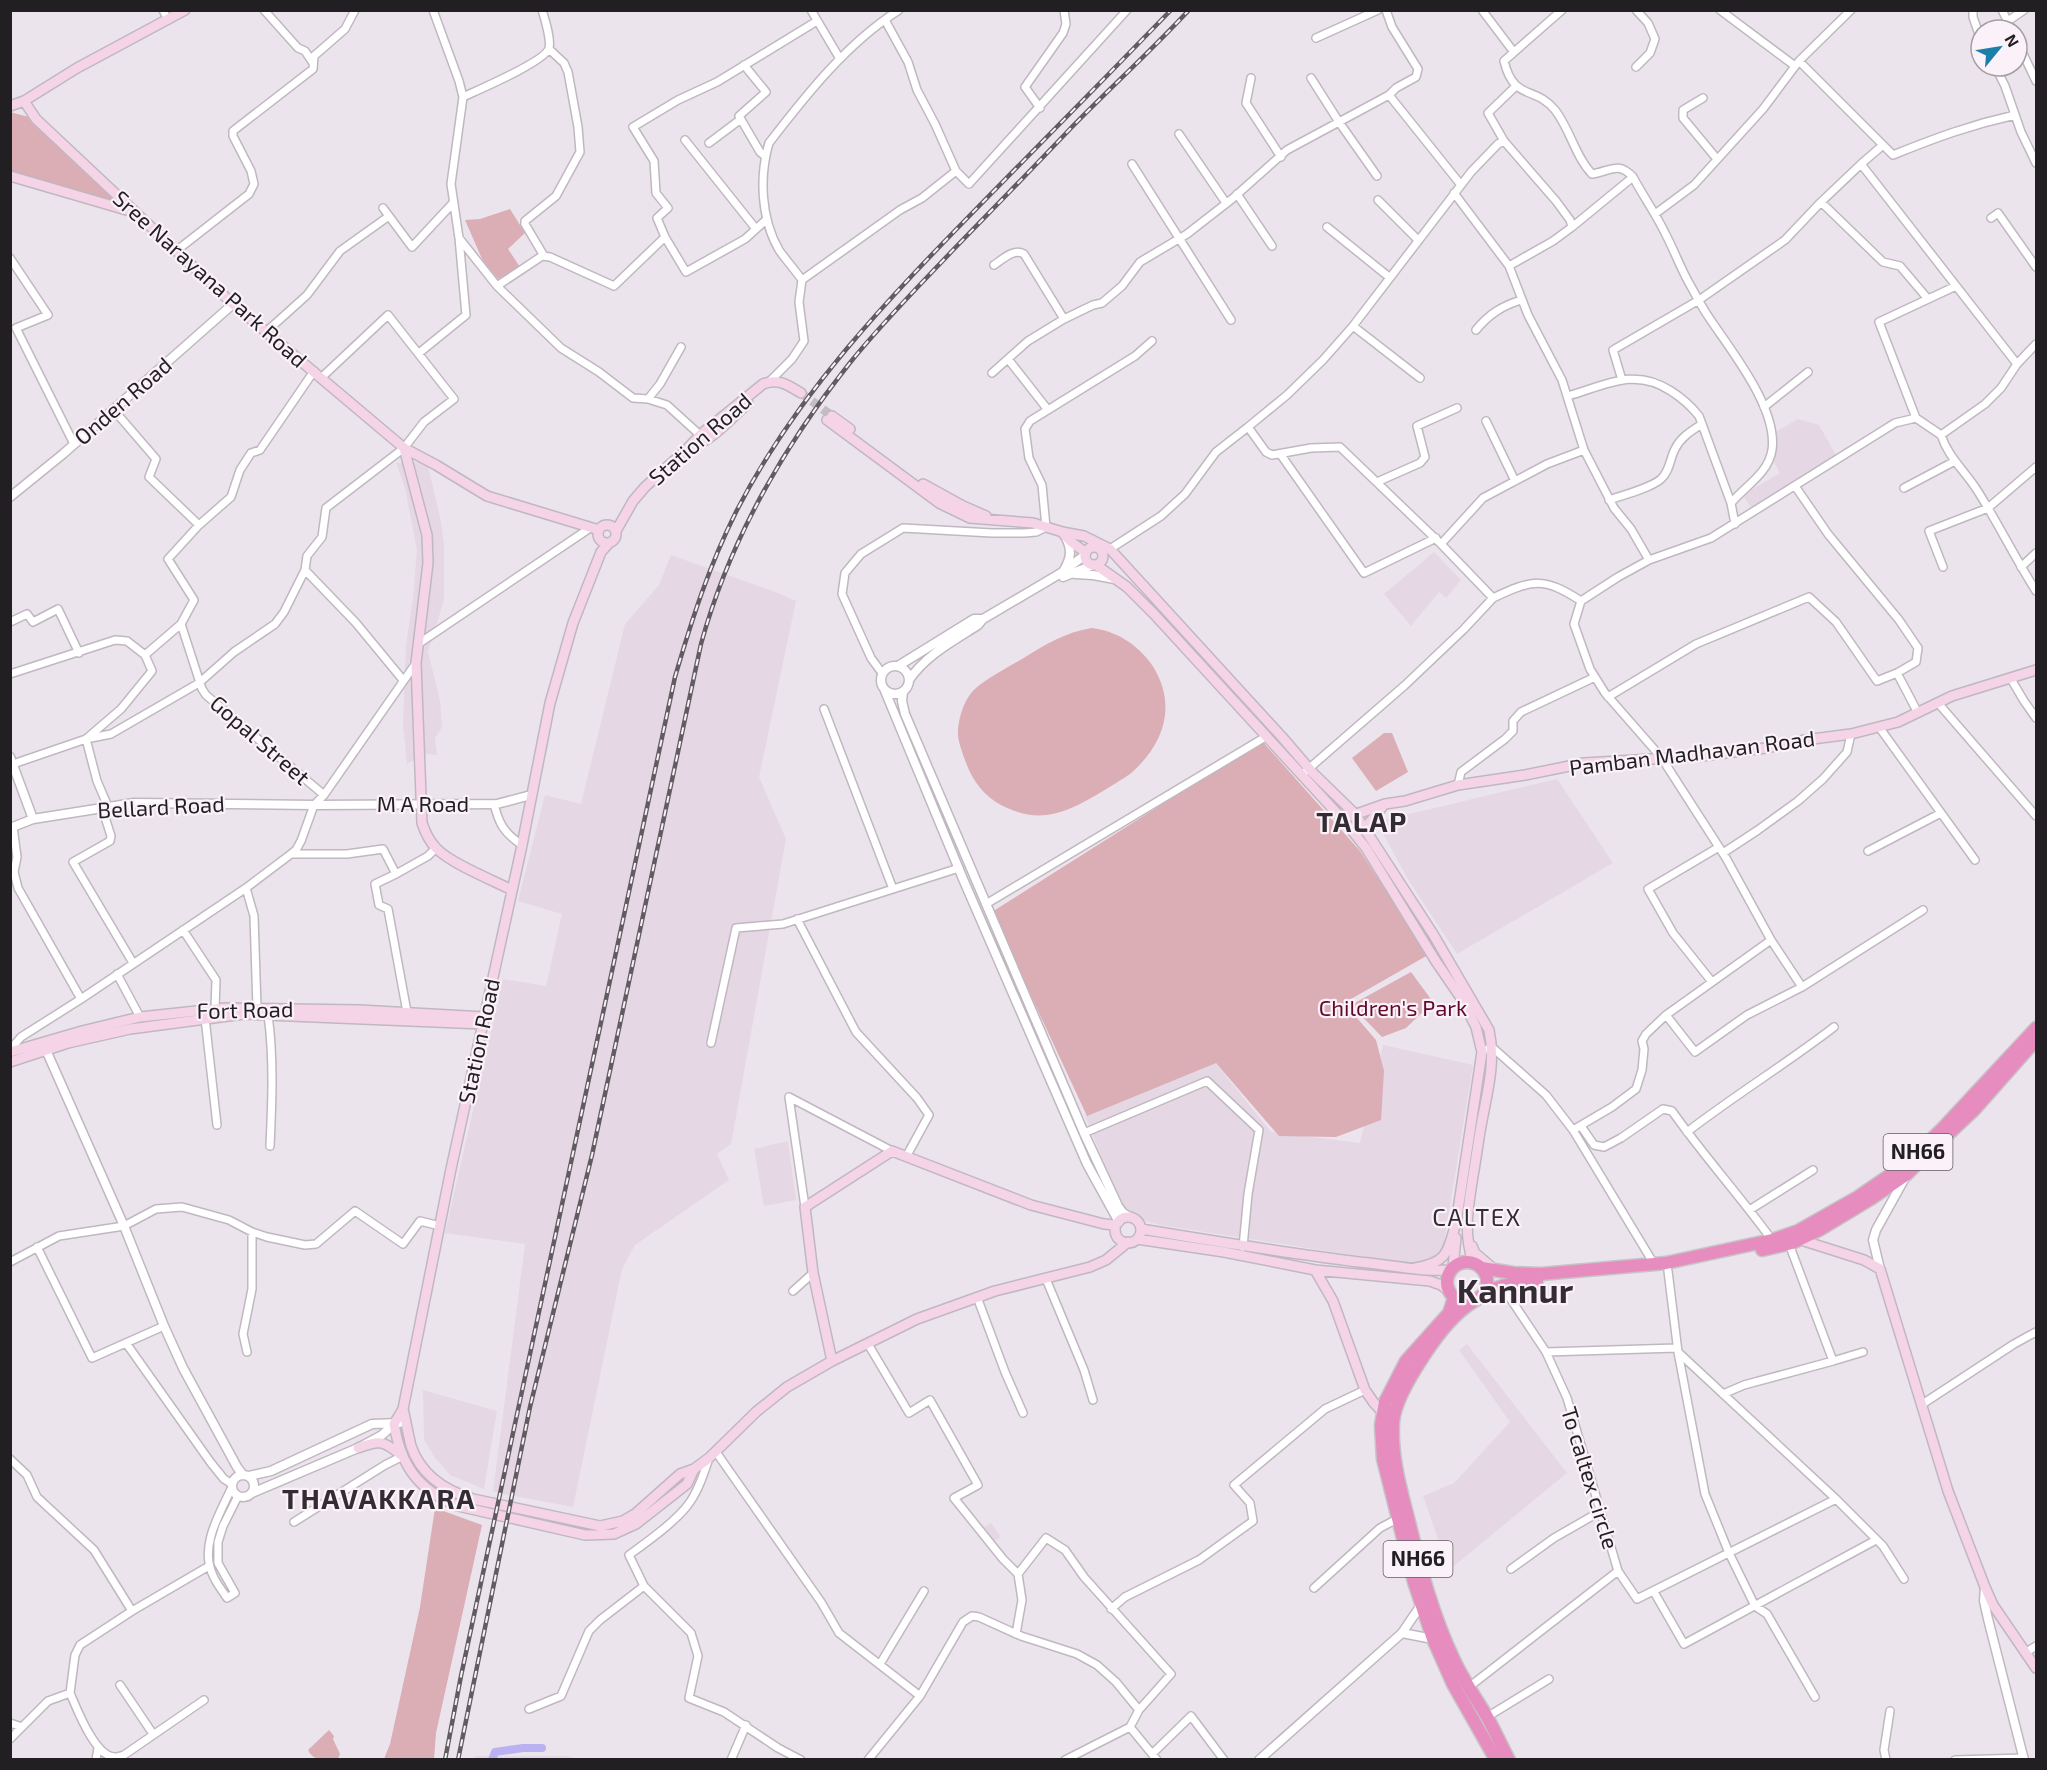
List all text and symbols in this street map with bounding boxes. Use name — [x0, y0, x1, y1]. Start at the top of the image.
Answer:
north arrow — [1969, 18, 2029, 78]
text: N — [2001, 30, 2024, 50]
street label: Sree Narayana Park Road — [108, 184, 313, 372]
street label: Onden Road — [68, 351, 176, 450]
street label: Station Road — [643, 387, 756, 490]
street label: Gopal Street — [206, 689, 316, 789]
street label: Pamban Madhavan Road — [1568, 724, 1816, 780]
street label: Bellard Road — [97, 790, 225, 822]
street label: M A Road — [377, 790, 469, 816]
district label: TALAP — [1316, 804, 1408, 838]
street label: Station Road — [452, 976, 504, 1106]
park label: Children's Park — [1319, 994, 1467, 1020]
street label: Fort Road — [196, 995, 294, 1023]
road number: NH66 — [1884, 1134, 1952, 1170]
district label: CALTEX — [1432, 1202, 1522, 1231]
district label: Kannur — [1457, 1269, 1574, 1310]
street label: To caltex circle — [1557, 1403, 1625, 1552]
district label: THAVAKKARA — [282, 1481, 476, 1515]
road number: NH66 — [1384, 1541, 1452, 1577]

